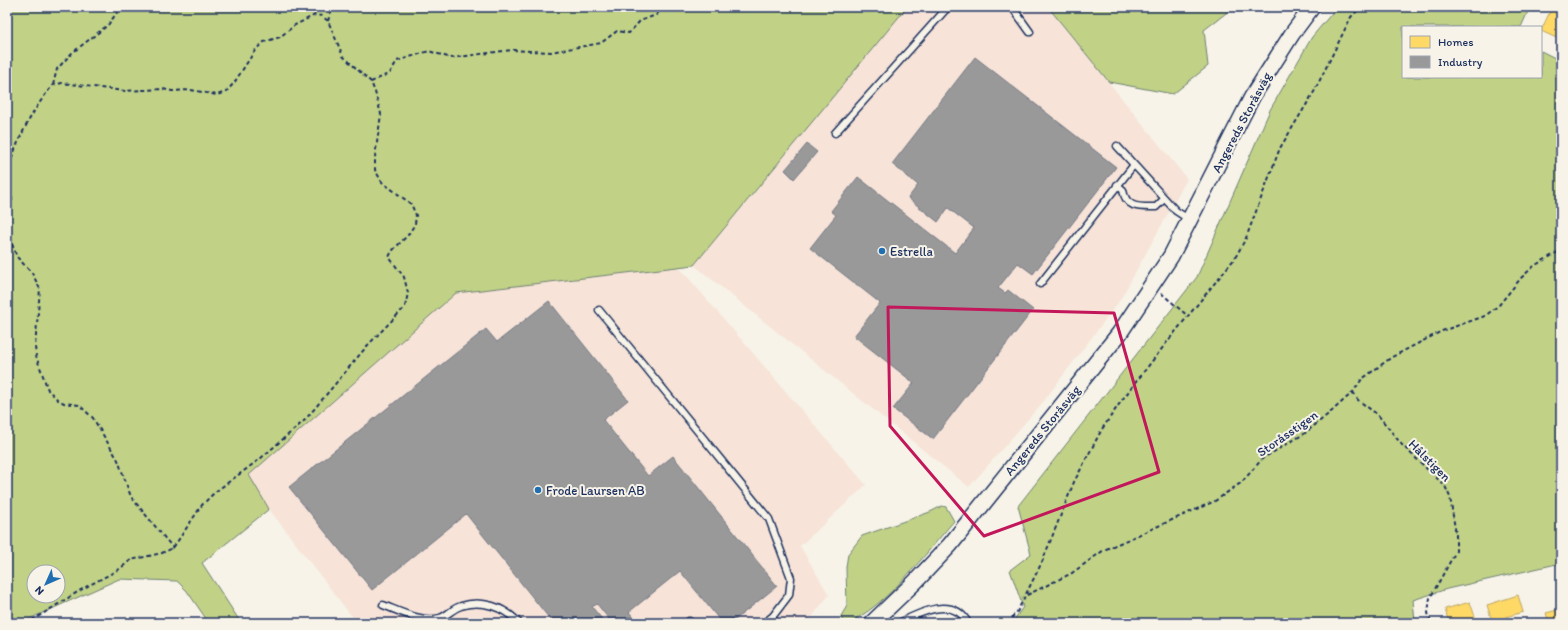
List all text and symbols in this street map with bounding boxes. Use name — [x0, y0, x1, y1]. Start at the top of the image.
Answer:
legend — [1402, 26, 1542, 78]
text: Homes — [1438, 35, 1474, 49]
text: Industry — [1438, 55, 1483, 69]
street label: Angereds Storåsväg — [1209, 69, 1274, 175]
place label: Estrella — [890, 244, 934, 259]
marker: Estrella — [877, 246, 887, 256]
street label: Angereds Storåsväg — [1001, 382, 1084, 478]
street label: Storåsstigen — [1254, 407, 1321, 460]
street label: Hålstigen — [1406, 436, 1454, 485]
place label: Frode Laursen AB — [546, 483, 645, 498]
marker: Frode Laursen AB — [533, 485, 543, 495]
north arrow — [26, 564, 66, 604]
text: N — [32, 583, 47, 598]

